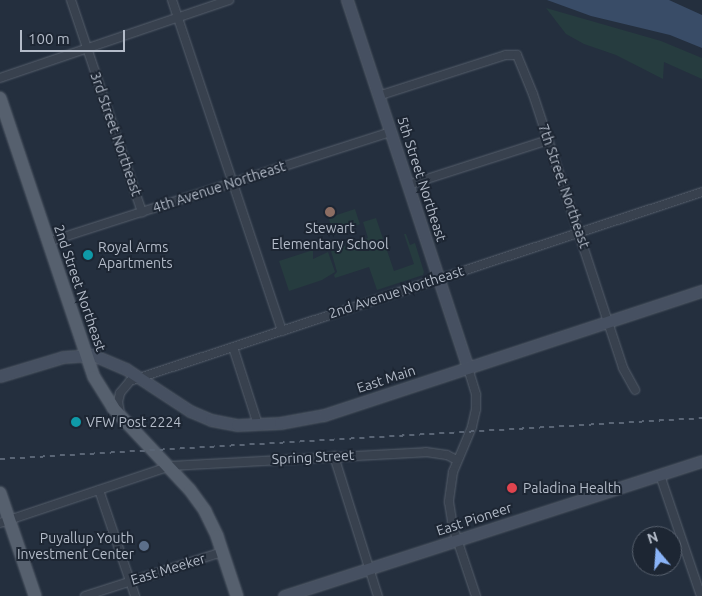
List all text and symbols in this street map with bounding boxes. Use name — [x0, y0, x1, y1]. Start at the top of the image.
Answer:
scale bar — [22, 20, 128, 52]
text: 100 m — [28, 30, 70, 47]
street label: 3rd Street Northeast — [87, 70, 145, 198]
street label: 5th Street Northeast — [394, 114, 450, 244]
street label: 7th Street Northeast — [535, 122, 593, 250]
street label: 4th Avenue Northeast — [151, 158, 287, 216]
marker: Stewart Elementary School — [324, 206, 336, 218]
place label: Stewart Elementary School — [271, 220, 389, 252]
street label: 2nd Street Northeast — [50, 222, 110, 354]
place label: Royal Arms Apartments — [98, 239, 173, 272]
marker: Royal Arms Apartments — [82, 249, 94, 261]
street label: 2nd Avenue Northeast — [326, 262, 466, 322]
street label: East Main — [355, 362, 417, 396]
place label: VFW Post 2224 — [86, 414, 181, 430]
marker: VFW Post 2224 — [70, 416, 82, 428]
street label: Spring Street — [271, 446, 355, 468]
place label: Paladina Health — [523, 480, 621, 496]
marker: Paladina Health — [505, 481, 519, 495]
street label: East Pioneer — [434, 499, 514, 539]
north arrow — [632, 526, 682, 576]
text: N — [645, 528, 660, 547]
place label: Puyallup Youth Investment Center — [17, 530, 134, 562]
marker: Puyallup Youth Investment Center — [138, 540, 150, 552]
street label: East Meeker — [129, 550, 207, 588]

